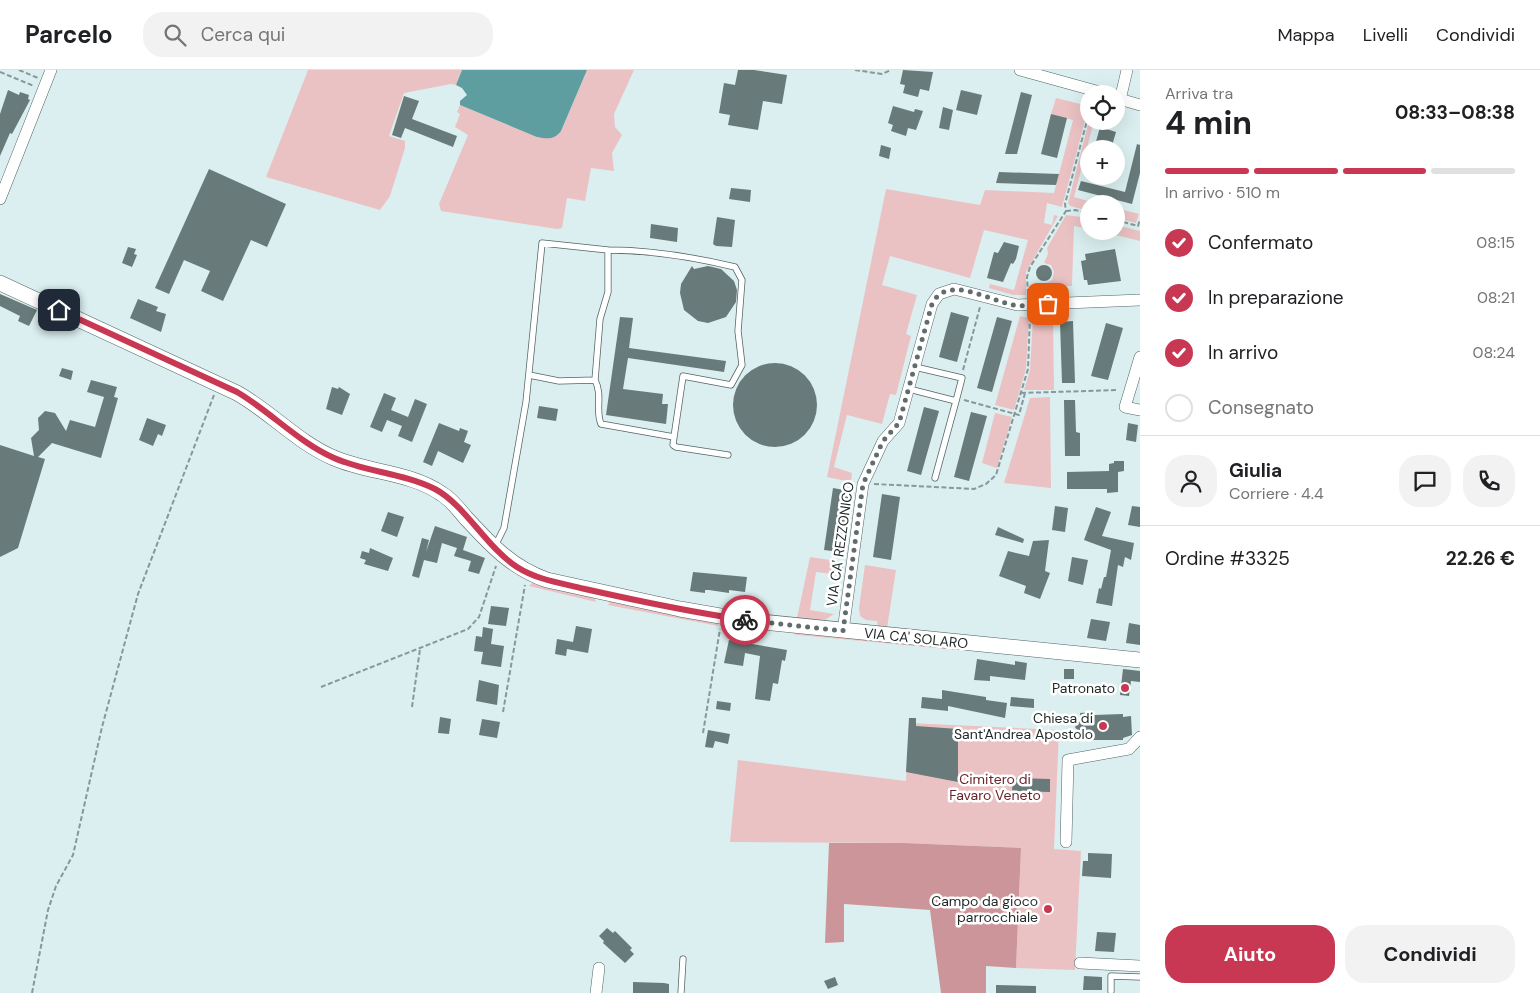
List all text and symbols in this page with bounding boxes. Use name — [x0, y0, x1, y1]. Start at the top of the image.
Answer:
search box — [143, 12, 493, 57]
text: Parcelo — [25, 19, 113, 50]
icon: search — [161, 21, 189, 49]
text: Cerca qui — [201, 22, 285, 47]
text: Mappa — [1277, 23, 1335, 47]
text: Livelli — [1363, 23, 1408, 47]
text: Condividi — [1436, 23, 1515, 47]
text: Arriva tra — [1165, 83, 1233, 104]
map controls — [1080, 85, 1125, 240]
button: locate — [1080, 85, 1125, 130]
text: 08:33–08:38 — [1395, 100, 1515, 125]
text: 4 min — [1165, 102, 1252, 144]
button: + — [1080, 140, 1125, 185]
text: In arrivo · 510 m — [1165, 182, 1280, 203]
button: − — [1080, 195, 1125, 240]
icon: check — [1165, 229, 1193, 257]
text: Confermato — [1208, 230, 1313, 255]
text: 08:15 — [1476, 232, 1515, 253]
pin — [1027, 283, 1069, 325]
icon: check — [1165, 284, 1193, 312]
text: In preparazione — [1208, 285, 1344, 310]
text: 08:21 — [1477, 287, 1515, 308]
pin — [38, 289, 80, 331]
icon: bag — [1034, 290, 1062, 318]
icon: home — [45, 296, 73, 324]
icon: check — [1165, 339, 1193, 367]
text: In arrivo — [1208, 340, 1278, 365]
text: 08:24 — [1472, 342, 1515, 363]
text: Consegnato — [1208, 395, 1314, 420]
button: person — [1165, 455, 1217, 507]
button: chat — [1399, 455, 1451, 507]
button: phone — [1463, 455, 1515, 507]
text: Giulia — [1229, 458, 1282, 483]
street label: VIA CA' REZZONICO — [822, 480, 858, 607]
text: Corriere · 4.4 — [1229, 483, 1324, 504]
text: Ordine #3325 — [1165, 546, 1290, 571]
text: 22.26 € — [1446, 546, 1515, 571]
courier — [720, 595, 770, 645]
icon: bike — [731, 606, 759, 634]
street label: VIA CA' SOLARO — [863, 624, 969, 652]
place label: Patronato — [1052, 679, 1115, 697]
marker: Patronato — [1119, 682, 1131, 694]
place label: Chiesa di Sant'Andrea Apostolo — [954, 709, 1093, 743]
marker: Chiesa di Sant'Andrea Apostolo — [1097, 720, 1109, 732]
park label: Cimitero di Favaro Veneto — [949, 770, 1041, 804]
place label: Campo da gioco parrocchiale — [931, 892, 1038, 926]
marker: Campo da gioco parrocchiale — [1042, 903, 1054, 915]
button: Aiuto — [1165, 925, 1335, 983]
button: Condividi — [1345, 925, 1515, 983]

